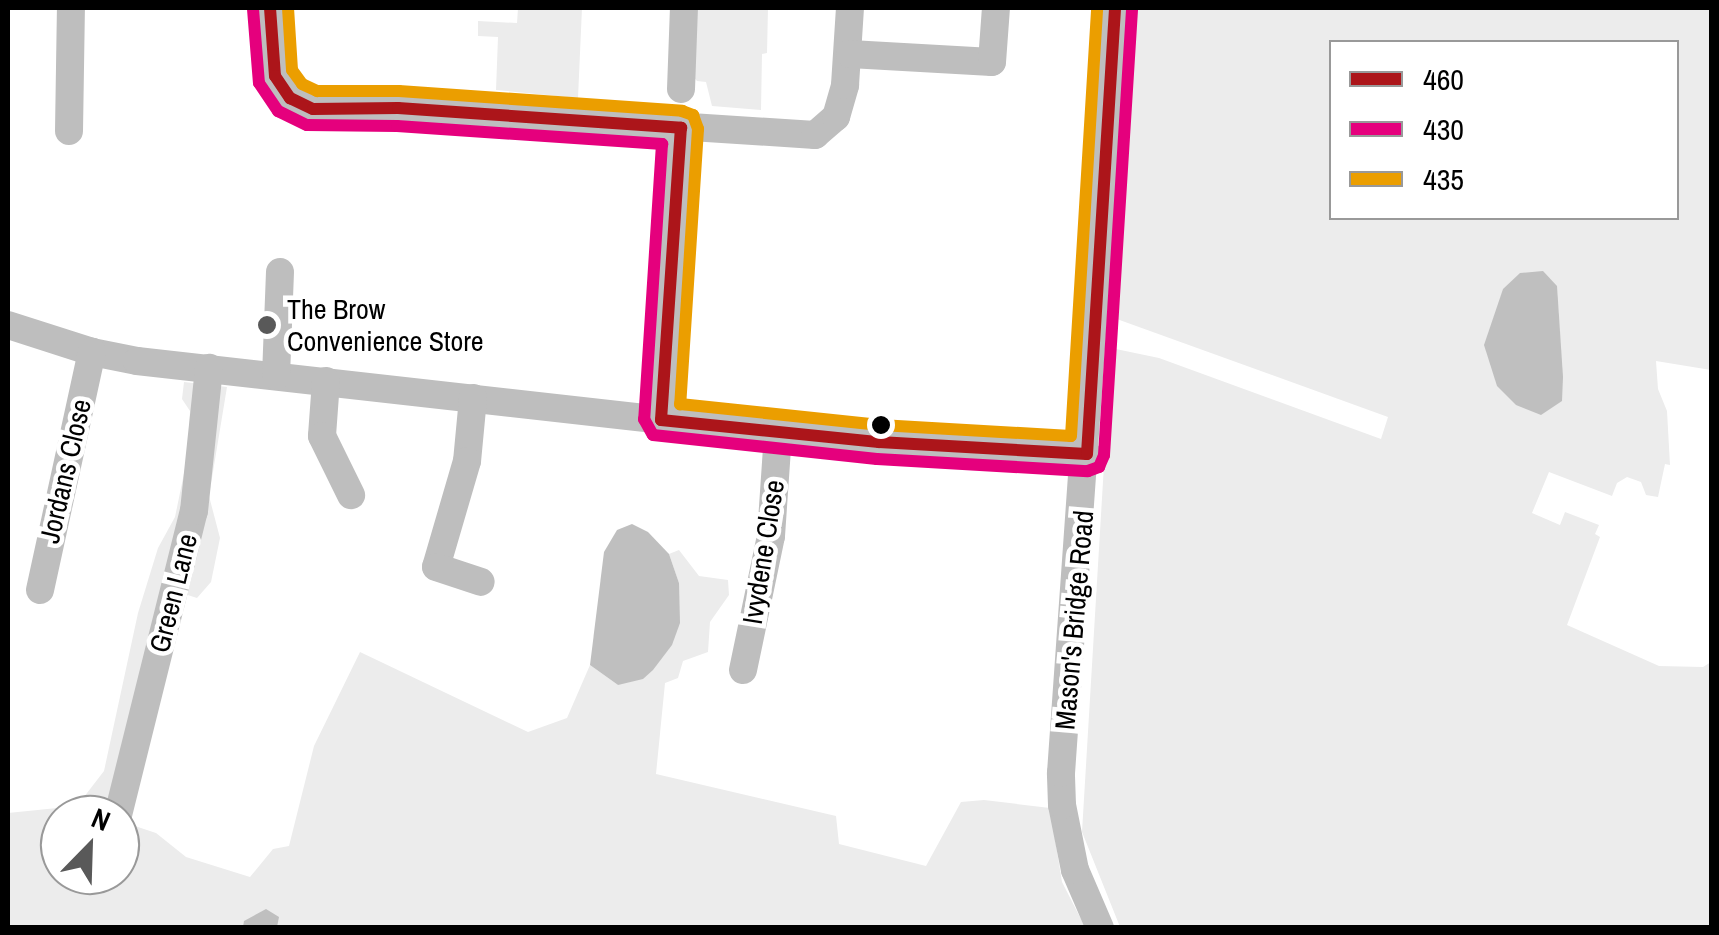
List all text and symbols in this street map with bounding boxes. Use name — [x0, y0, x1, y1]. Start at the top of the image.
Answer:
legend — [1329, 40, 1679, 220]
text: 460 — [1423, 59, 1464, 99]
text: 430 — [1423, 109, 1464, 149]
text: 435 — [1423, 159, 1464, 199]
place label: The Brow Convenience Store — [287, 292, 484, 358]
marker: The Brow Convenience Store — [256, 314, 278, 336]
street label: Jordans Close — [32, 396, 98, 546]
unlabelled marker — [871, 415, 891, 435]
street label: Ivydene Close — [735, 478, 791, 626]
street label: Mason's Bridge Road — [1048, 509, 1100, 731]
street label: Green Lane — [142, 530, 204, 656]
north arrow — [40, 795, 140, 895]
text: N — [86, 798, 116, 840]

